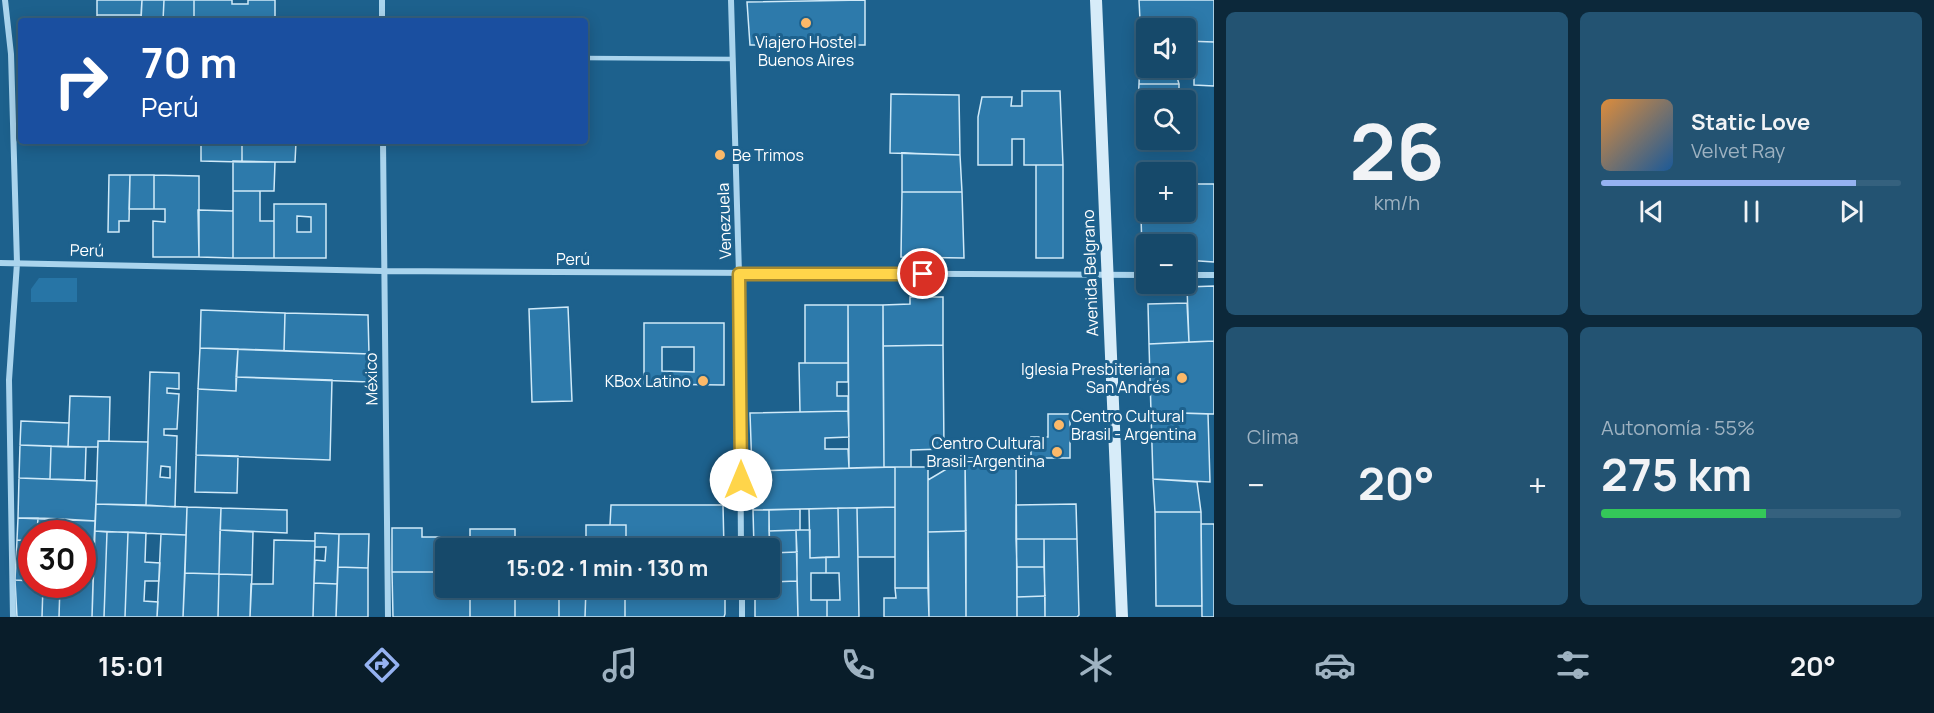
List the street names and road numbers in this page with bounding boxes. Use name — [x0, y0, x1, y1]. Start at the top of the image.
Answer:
street label: Venezuela — [712, 182, 736, 260]
street label: Avenida Belgrano — [1077, 209, 1103, 337]
street label: Perú — [70, 239, 104, 261]
street label: Perú — [556, 248, 590, 270]
street label: México — [360, 352, 382, 406]

